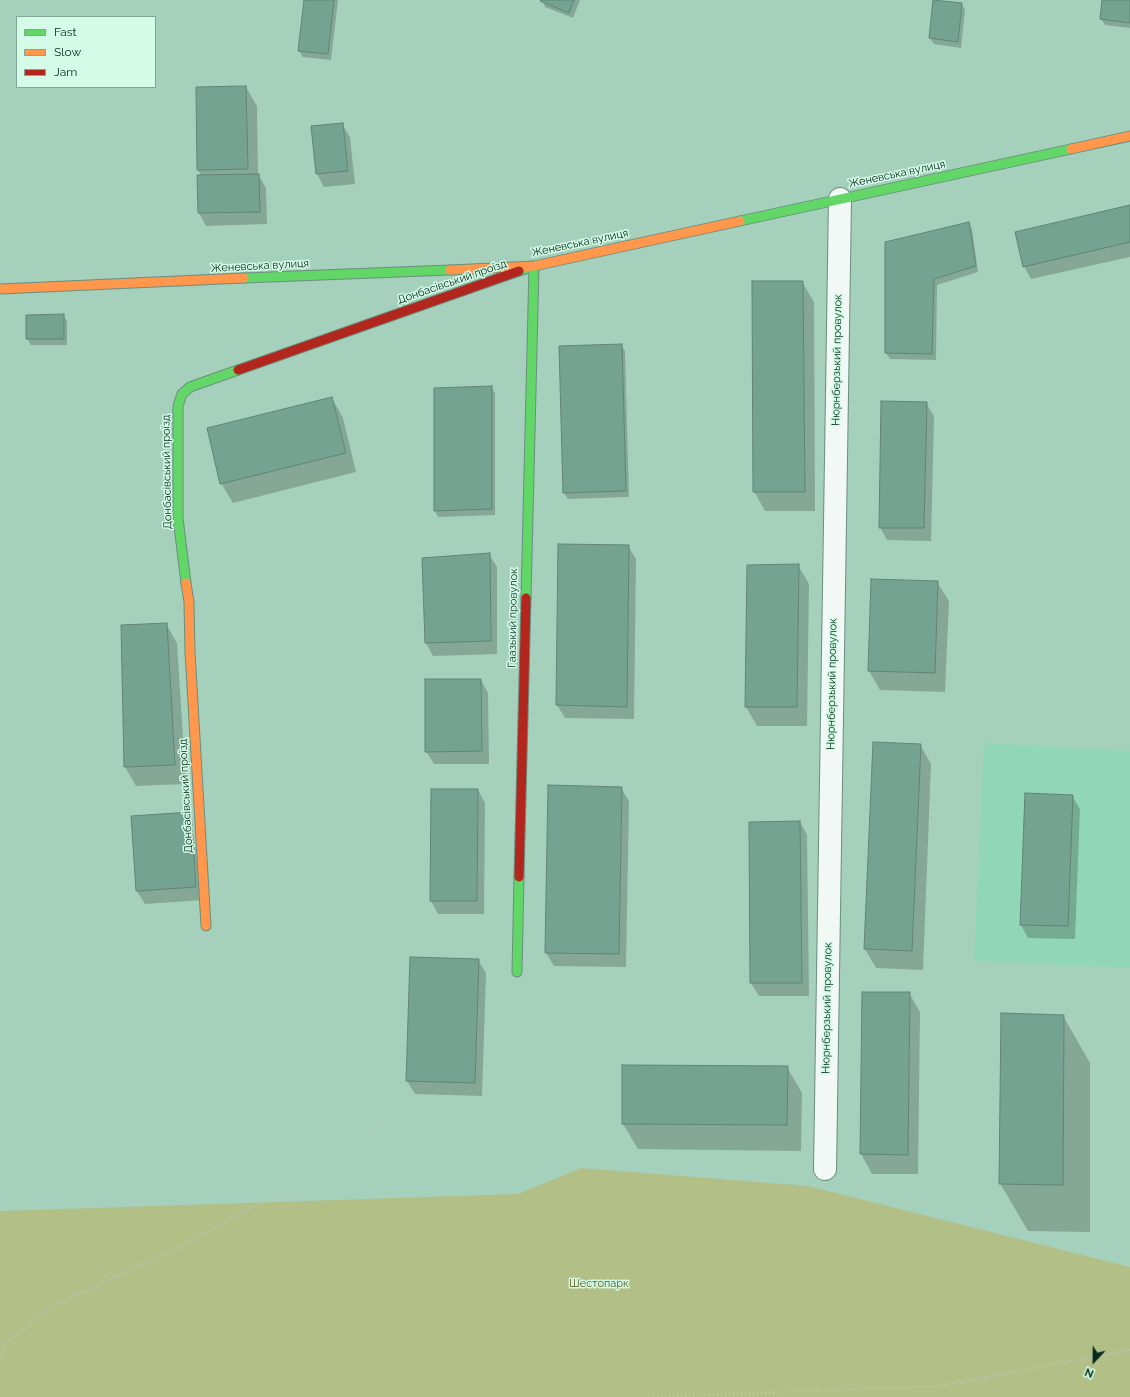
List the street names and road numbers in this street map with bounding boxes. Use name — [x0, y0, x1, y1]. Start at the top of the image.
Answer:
street label: Женевська вулиця — [848, 157, 946, 191]
street label: Женевська вулиця — [531, 226, 629, 260]
street label: Женевська вулиця — [211, 257, 309, 275]
street label: Донбасівський проїзд — [396, 257, 508, 307]
street label: Нюрнберзький провулок — [829, 294, 845, 426]
street label: Донбасівський проїзд — [159, 415, 175, 529]
street label: Гаазький провулок — [506, 568, 520, 668]
street label: Нюрнберзький провулок — [824, 618, 840, 750]
street label: Донбасівський проїзд — [176, 738, 196, 854]
street label: Нюрнберзький провулок — [819, 942, 835, 1074]

